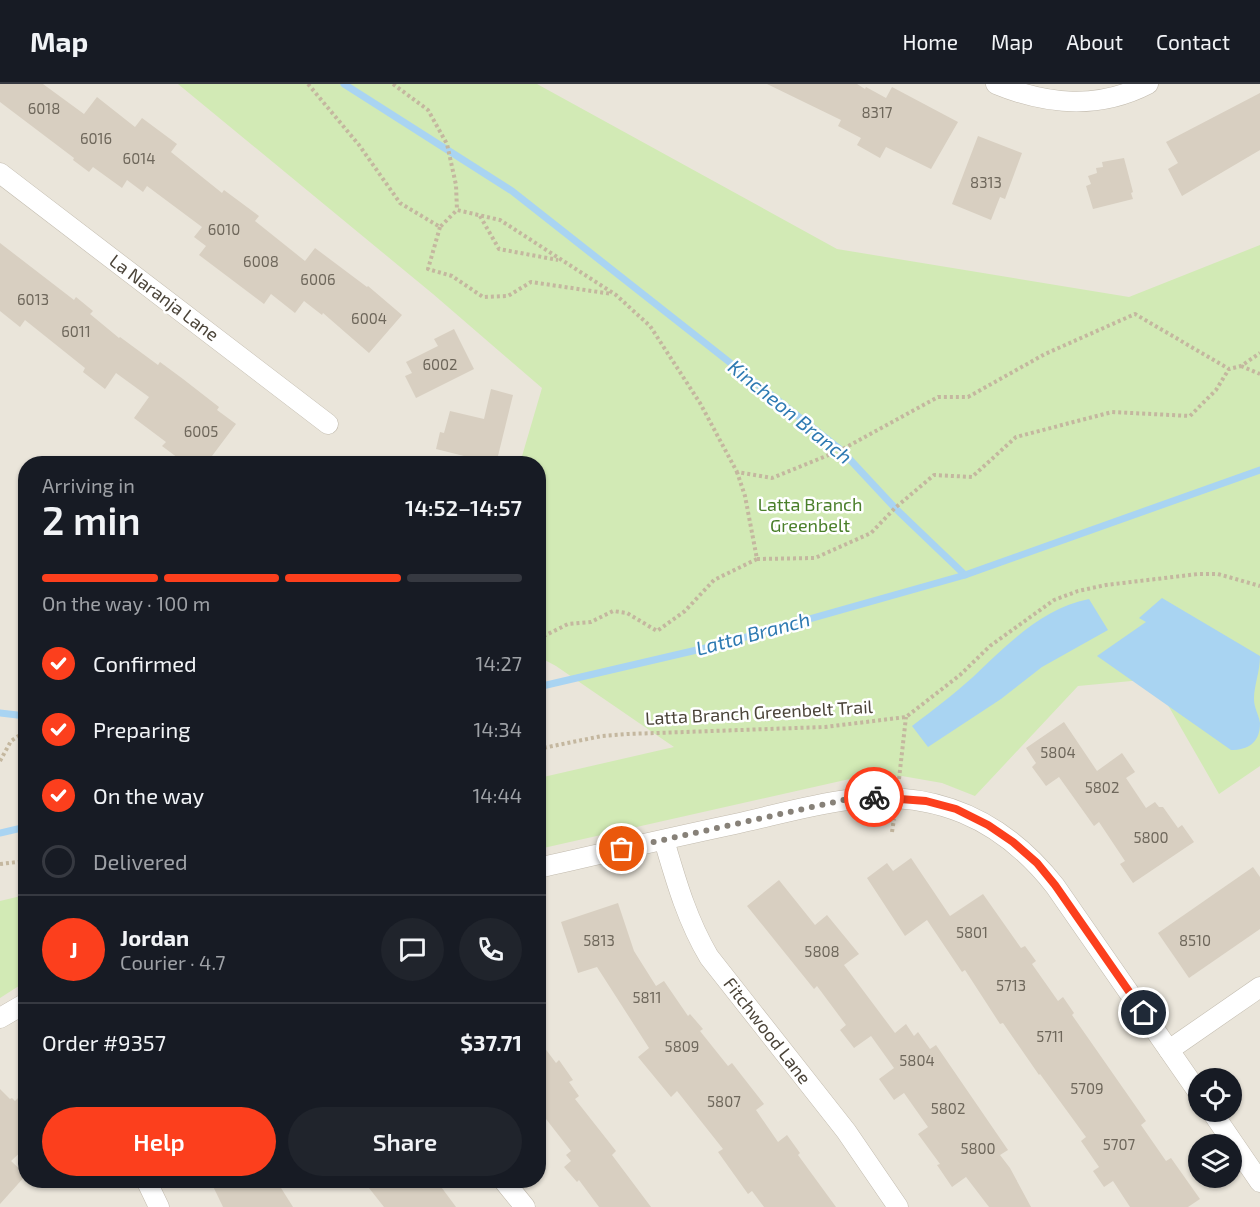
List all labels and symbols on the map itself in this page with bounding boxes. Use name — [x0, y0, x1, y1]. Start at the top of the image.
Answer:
house number: 6018 — [28, 99, 60, 117]
house number: 8317 — [861, 103, 893, 121]
house number: 6016 — [80, 129, 112, 147]
house number: 6014 — [123, 149, 155, 167]
house number: 8313 — [970, 173, 1002, 191]
house number: 6010 — [208, 220, 240, 238]
street label: La Naranja Lane — [106, 249, 224, 345]
house number: 6008 — [243, 252, 279, 270]
house number: 6006 — [300, 270, 336, 288]
house number: 6013 — [17, 290, 49, 308]
house number: 6004 — [351, 309, 387, 327]
house number: 6011 — [61, 322, 91, 340]
water label: Kincheon Branch — [724, 354, 857, 468]
house number: 6002 — [422, 355, 458, 373]
house number: 6005 — [184, 422, 218, 440]
park label: Latta Branch Greenbelt — [758, 493, 862, 536]
water label: Latta Branch — [693, 606, 812, 660]
street label: Latta Branch Greenbelt Trail — [644, 695, 874, 729]
house number: 5804 — [1040, 743, 1076, 761]
courier — [844, 767, 904, 827]
house number: 5802 — [1085, 778, 1119, 796]
pin — [596, 823, 647, 874]
house number: 5800 — [1133, 828, 1169, 846]
house number: 5801 — [956, 923, 988, 941]
house number: 5813 — [583, 931, 615, 949]
house number: 8510 — [1179, 931, 1211, 949]
house number: 5808 — [804, 942, 840, 960]
street label: Fitchwood Lane — [719, 973, 816, 1088]
house number: 5713 — [996, 976, 1026, 994]
pin — [1118, 987, 1169, 1038]
house number: 5811 — [632, 988, 662, 1006]
house number: 5711 — [1036, 1027, 1064, 1045]
house number: 5809 — [665, 1037, 699, 1055]
house number: 5804 — [899, 1051, 935, 1069]
house number: 5709 — [1070, 1079, 1104, 1097]
house number: 5807 — [707, 1092, 741, 1110]
house number: 5802 — [931, 1099, 965, 1117]
house number: 5707 — [1103, 1135, 1136, 1153]
house number: 5800 — [960, 1139, 996, 1157]

